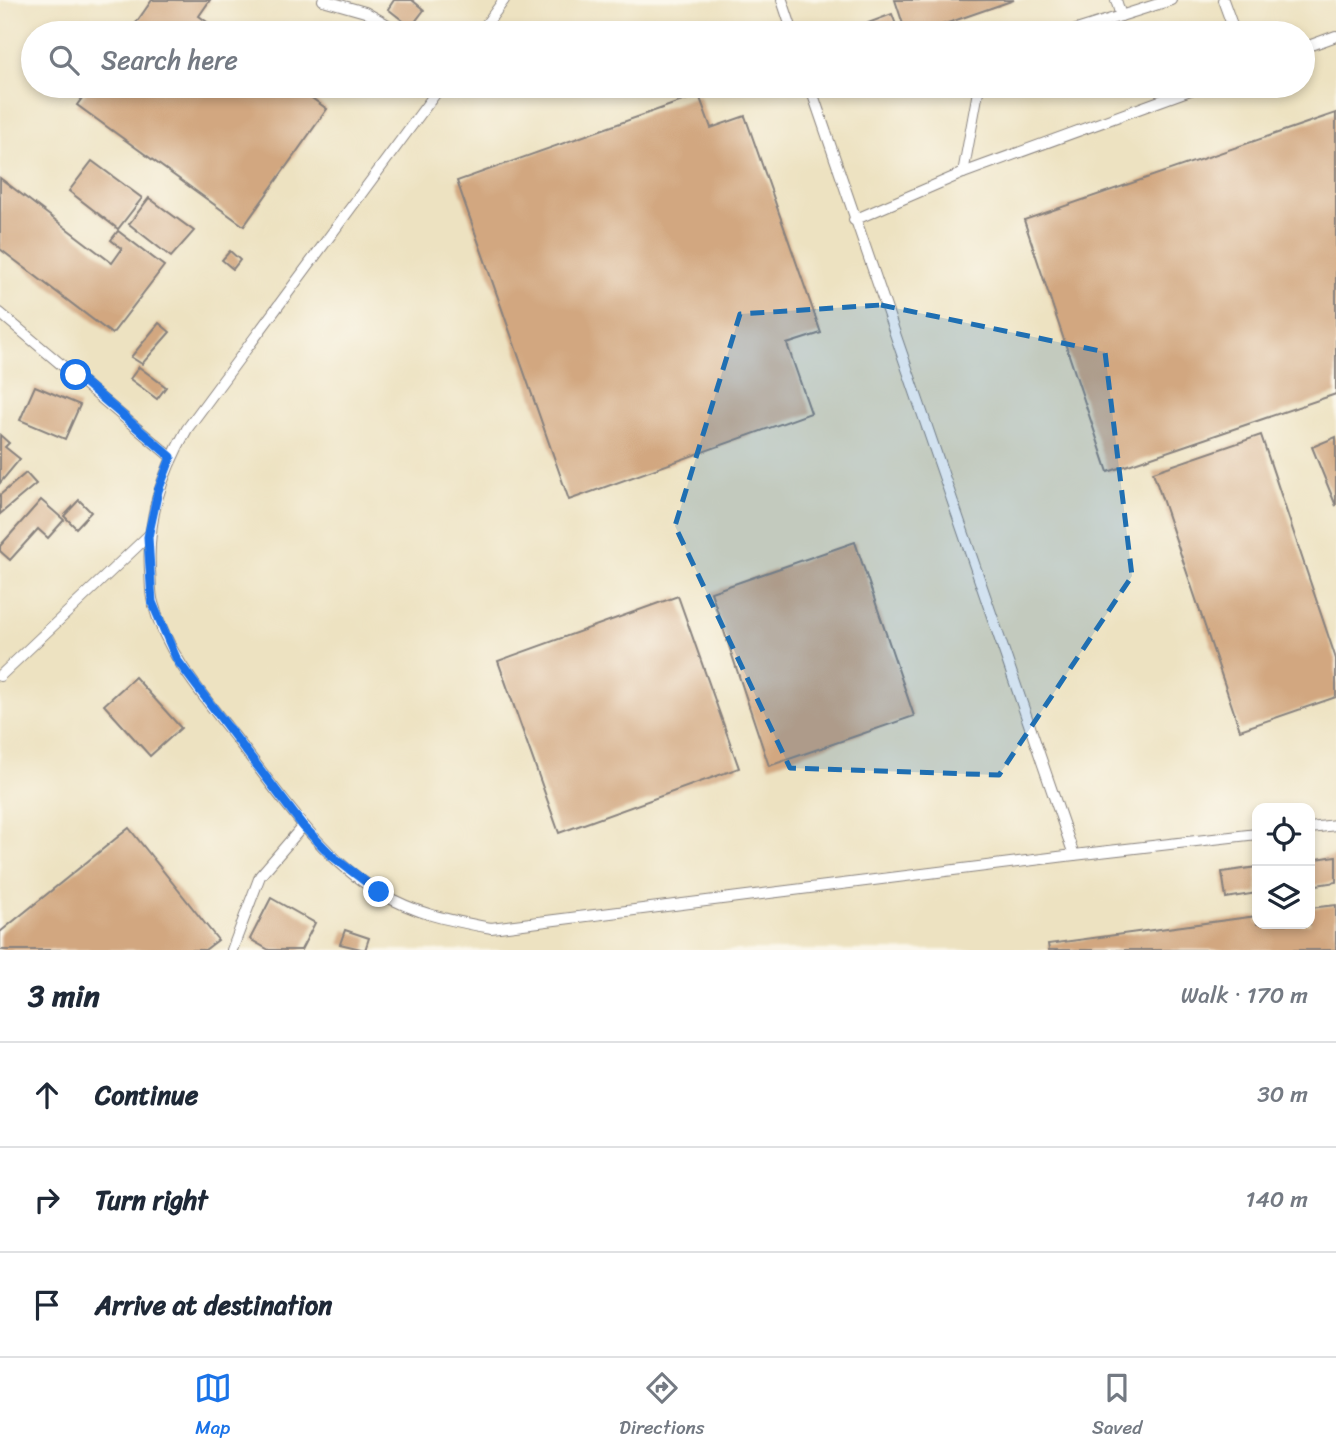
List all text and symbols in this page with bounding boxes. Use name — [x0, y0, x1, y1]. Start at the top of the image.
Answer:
search box — [21, 21, 1315, 98]
text: Search here — [101, 37, 238, 83]
icon: search — [45, 41, 83, 79]
route start — [60, 359, 91, 390]
map controls — [1252, 803, 1315, 929]
button: locate — [1252, 803, 1315, 866]
button: layers — [1252, 866, 1315, 929]
route end — [363, 876, 394, 907]
text: 3 min — [28, 969, 100, 1023]
text: Walk · 170 m — [1181, 975, 1308, 1016]
text: Continue — [95, 1072, 198, 1118]
text: 30 m — [1257, 1074, 1308, 1115]
icon: ahead — [28, 1076, 66, 1114]
text: Turn right — [95, 1177, 208, 1223]
text: 140 m — [1246, 1179, 1308, 1220]
icon: right — [28, 1181, 66, 1219]
text: Arrive at destination — [95, 1282, 332, 1328]
icon: arrive — [28, 1286, 66, 1324]
tab: Map — [194, 1369, 232, 1444]
tab: Directions — [619, 1369, 705, 1444]
tab: Saved — [1092, 1369, 1142, 1444]

